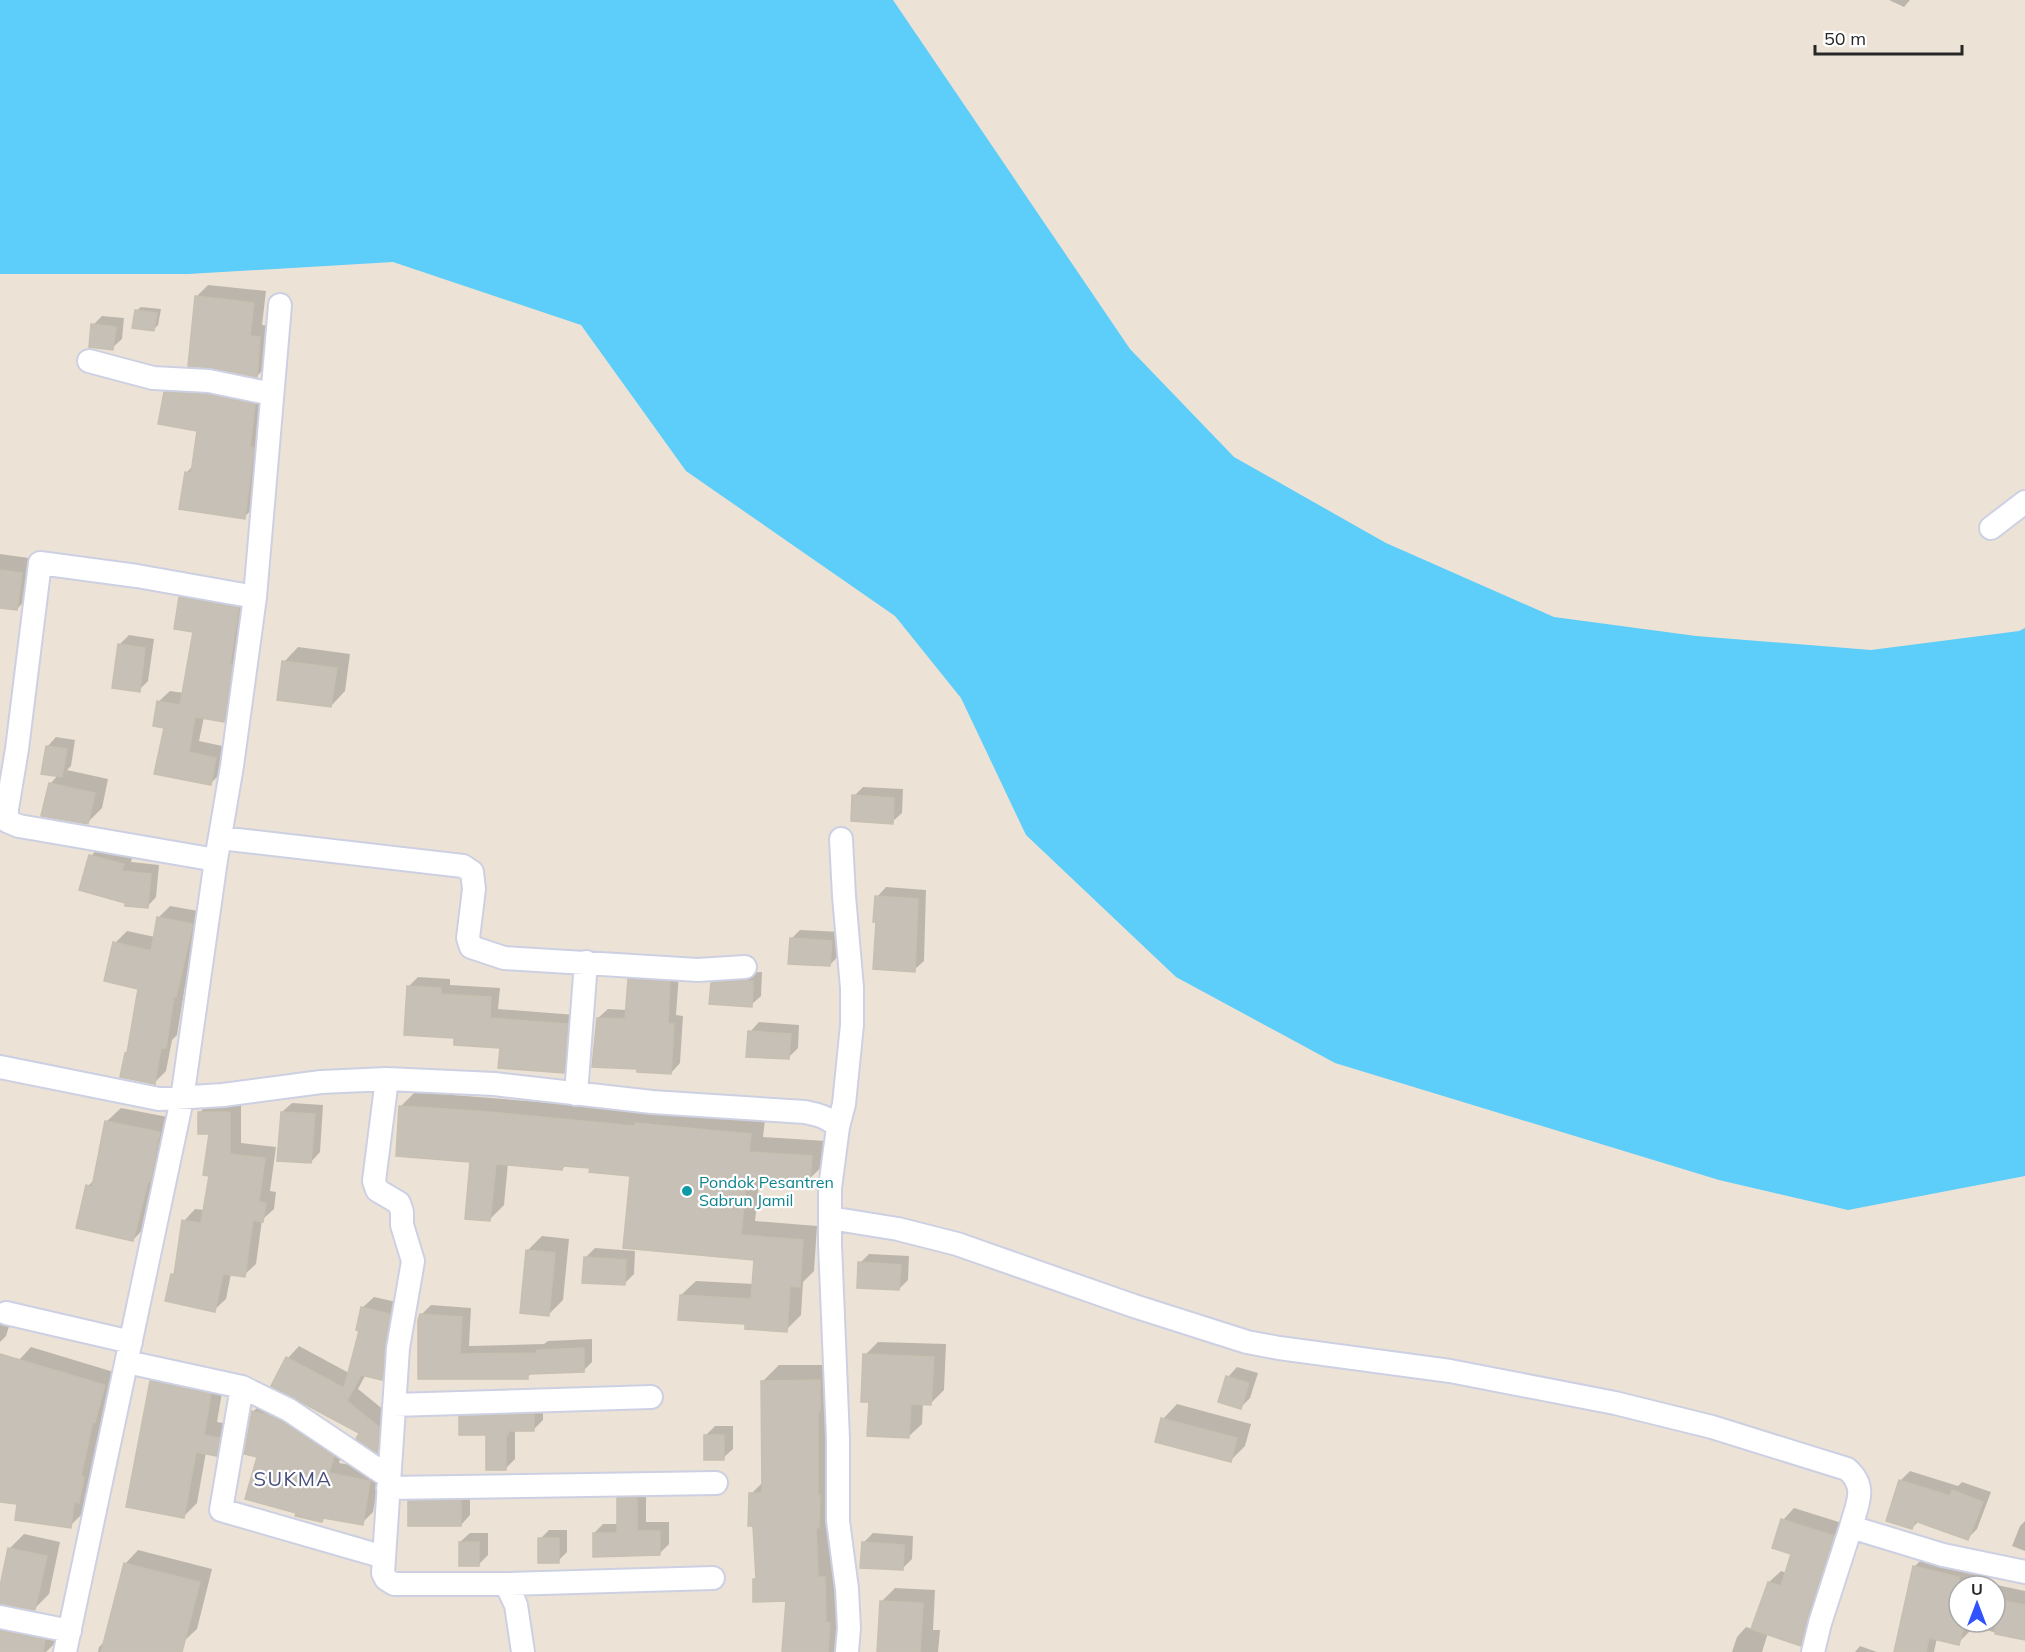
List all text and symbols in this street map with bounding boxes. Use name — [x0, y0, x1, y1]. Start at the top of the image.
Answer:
scale bar — [1815, 18, 1962, 56]
text: 50 m — [1824, 27, 1866, 50]
place label: Pondok Pesantren Sabrun Jamil — [699, 1172, 834, 1210]
marker: Pondok Pesantren Sabrun Jamil — [680, 1184, 694, 1198]
district label: SUKMA — [253, 1466, 333, 1491]
north arrow — [1947, 1574, 2007, 1634]
text: U — [1971, 1579, 1983, 1599]

